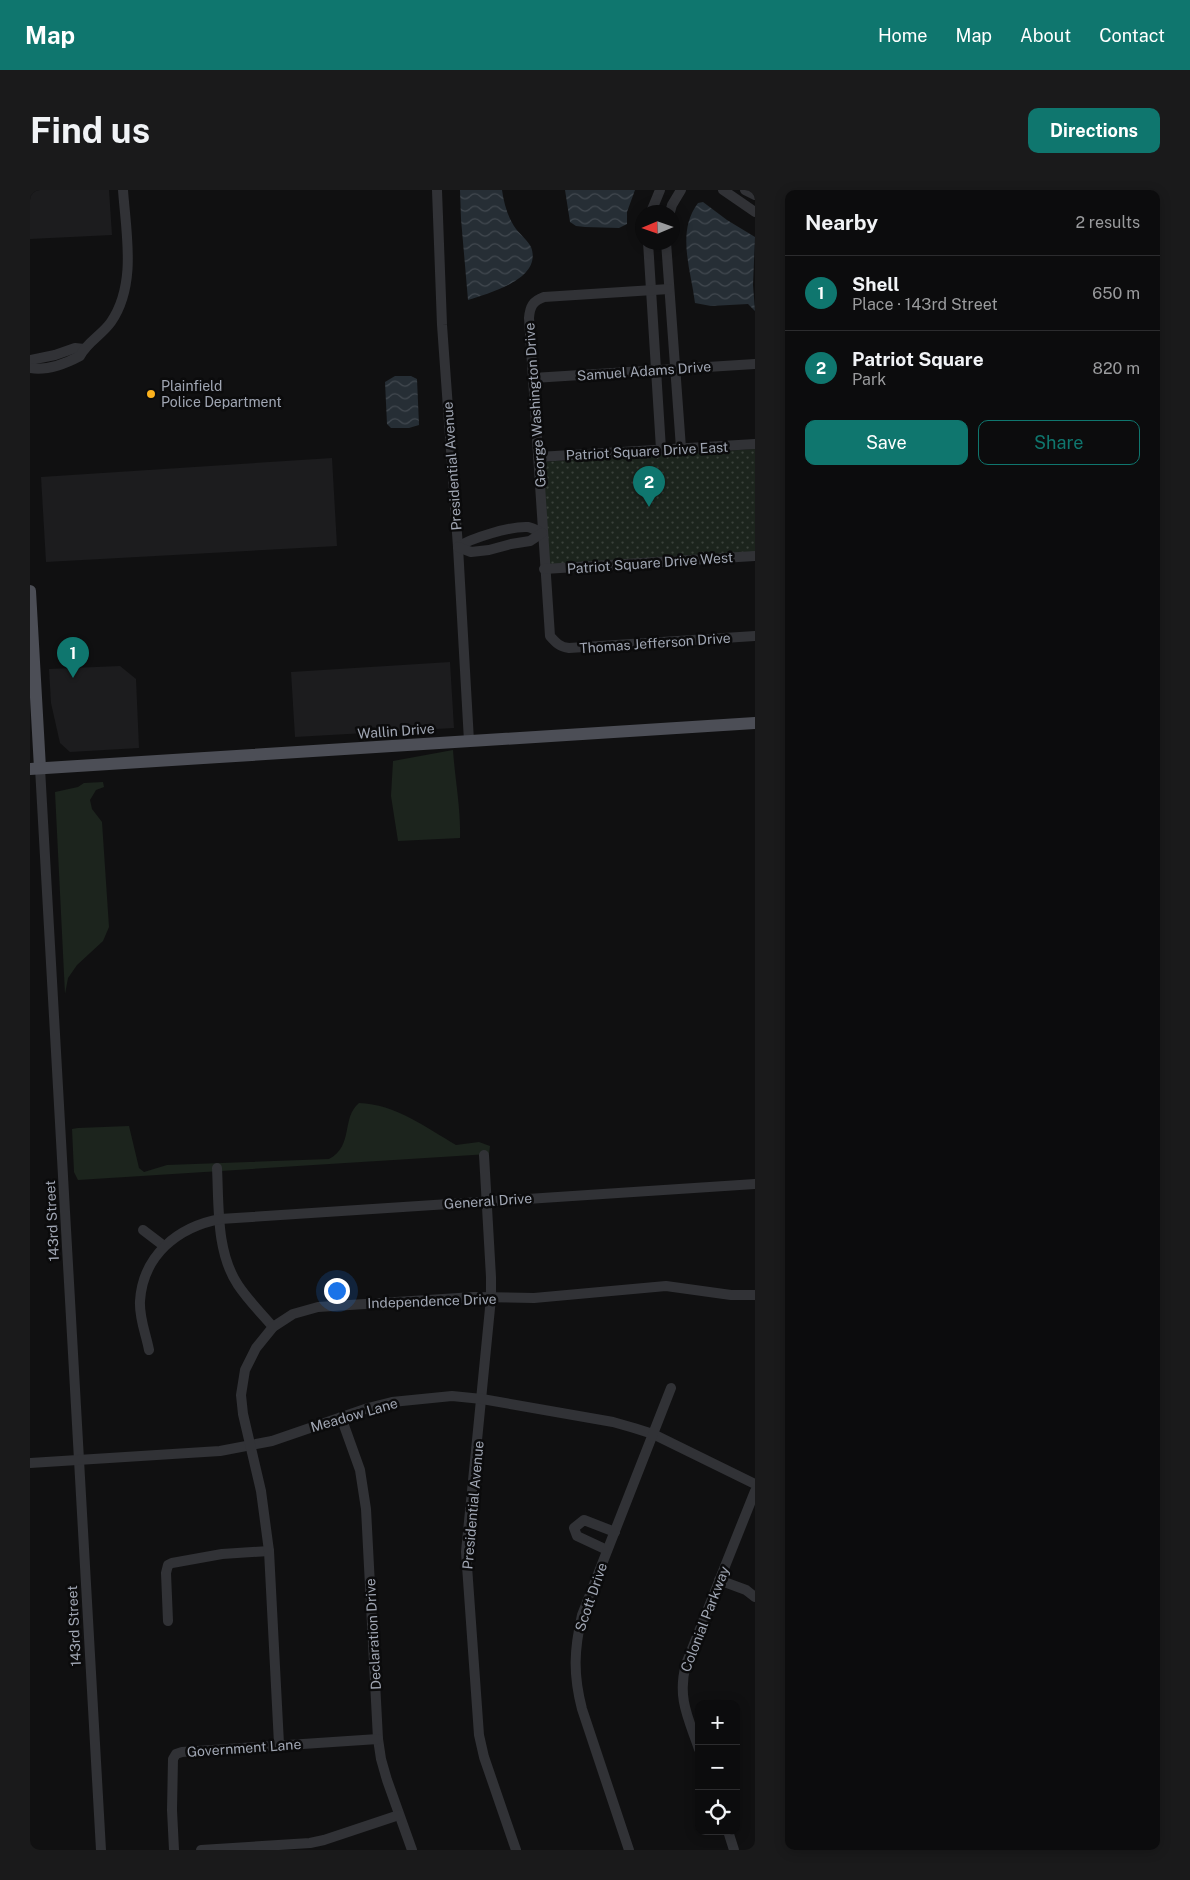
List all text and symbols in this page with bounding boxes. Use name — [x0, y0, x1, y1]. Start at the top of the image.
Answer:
text: Map — [25, 21, 75, 49]
text: Home — [878, 25, 928, 46]
text: Map — [956, 25, 992, 46]
text: About — [1020, 25, 1071, 46]
text: Contact — [1099, 25, 1165, 46]
button: Directions — [1028, 108, 1160, 153]
text: Find us — [30, 110, 150, 151]
north arrow — [635, 205, 680, 250]
text: Nearby — [805, 210, 878, 235]
text: 2 results — [1075, 213, 1140, 232]
text: Shell — [852, 273, 900, 295]
text: 1 — [818, 284, 824, 303]
text: 650 m — [1092, 284, 1140, 303]
text: Place · 143rd Street — [852, 295, 998, 314]
street label: George Washington Drive — [521, 322, 549, 488]
text: Patriot Square — [852, 348, 984, 370]
street label: Samuel Adams Drive — [576, 358, 712, 384]
text: 2 — [816, 359, 826, 378]
text: 820 m — [1093, 359, 1140, 378]
text: Park — [852, 370, 886, 389]
place label: Plainfield Police Department — [161, 378, 282, 410]
marker: Plainfield Police Department — [145, 388, 157, 400]
street label: Presidential Avenue — [440, 401, 464, 531]
button: Save — [805, 420, 968, 465]
button: Share — [978, 420, 1140, 465]
street label: Patriot Square Drive East — [565, 439, 729, 463]
pin: 2 — [633, 466, 665, 507]
street label: Patriot Square Drive West — [566, 549, 734, 577]
street label: Thomas Jefferson Drive — [579, 630, 731, 656]
pin: 1 — [57, 637, 89, 678]
street label: Wallin Drive — [357, 720, 435, 742]
street label: 143rd Street — [42, 1180, 62, 1262]
street label: General Drive — [443, 1190, 533, 1212]
your location — [324, 1278, 350, 1304]
street label: Independence Drive — [367, 1291, 497, 1311]
street label: Meadow Lane — [309, 1395, 399, 1435]
street label: Presidential Avenue — [459, 1440, 487, 1570]
street label: Scott Drive — [572, 1560, 610, 1633]
street label: Colonial Parkway — [677, 1563, 733, 1674]
street label: Declaration Drive — [362, 1578, 384, 1690]
street label: 143rd Street — [64, 1585, 84, 1667]
map controls — [695, 1700, 740, 1835]
button: + — [695, 1700, 740, 1745]
street label: Government Lane — [186, 1736, 302, 1760]
button: − — [695, 1745, 740, 1790]
button: locate — [695, 1790, 740, 1835]

